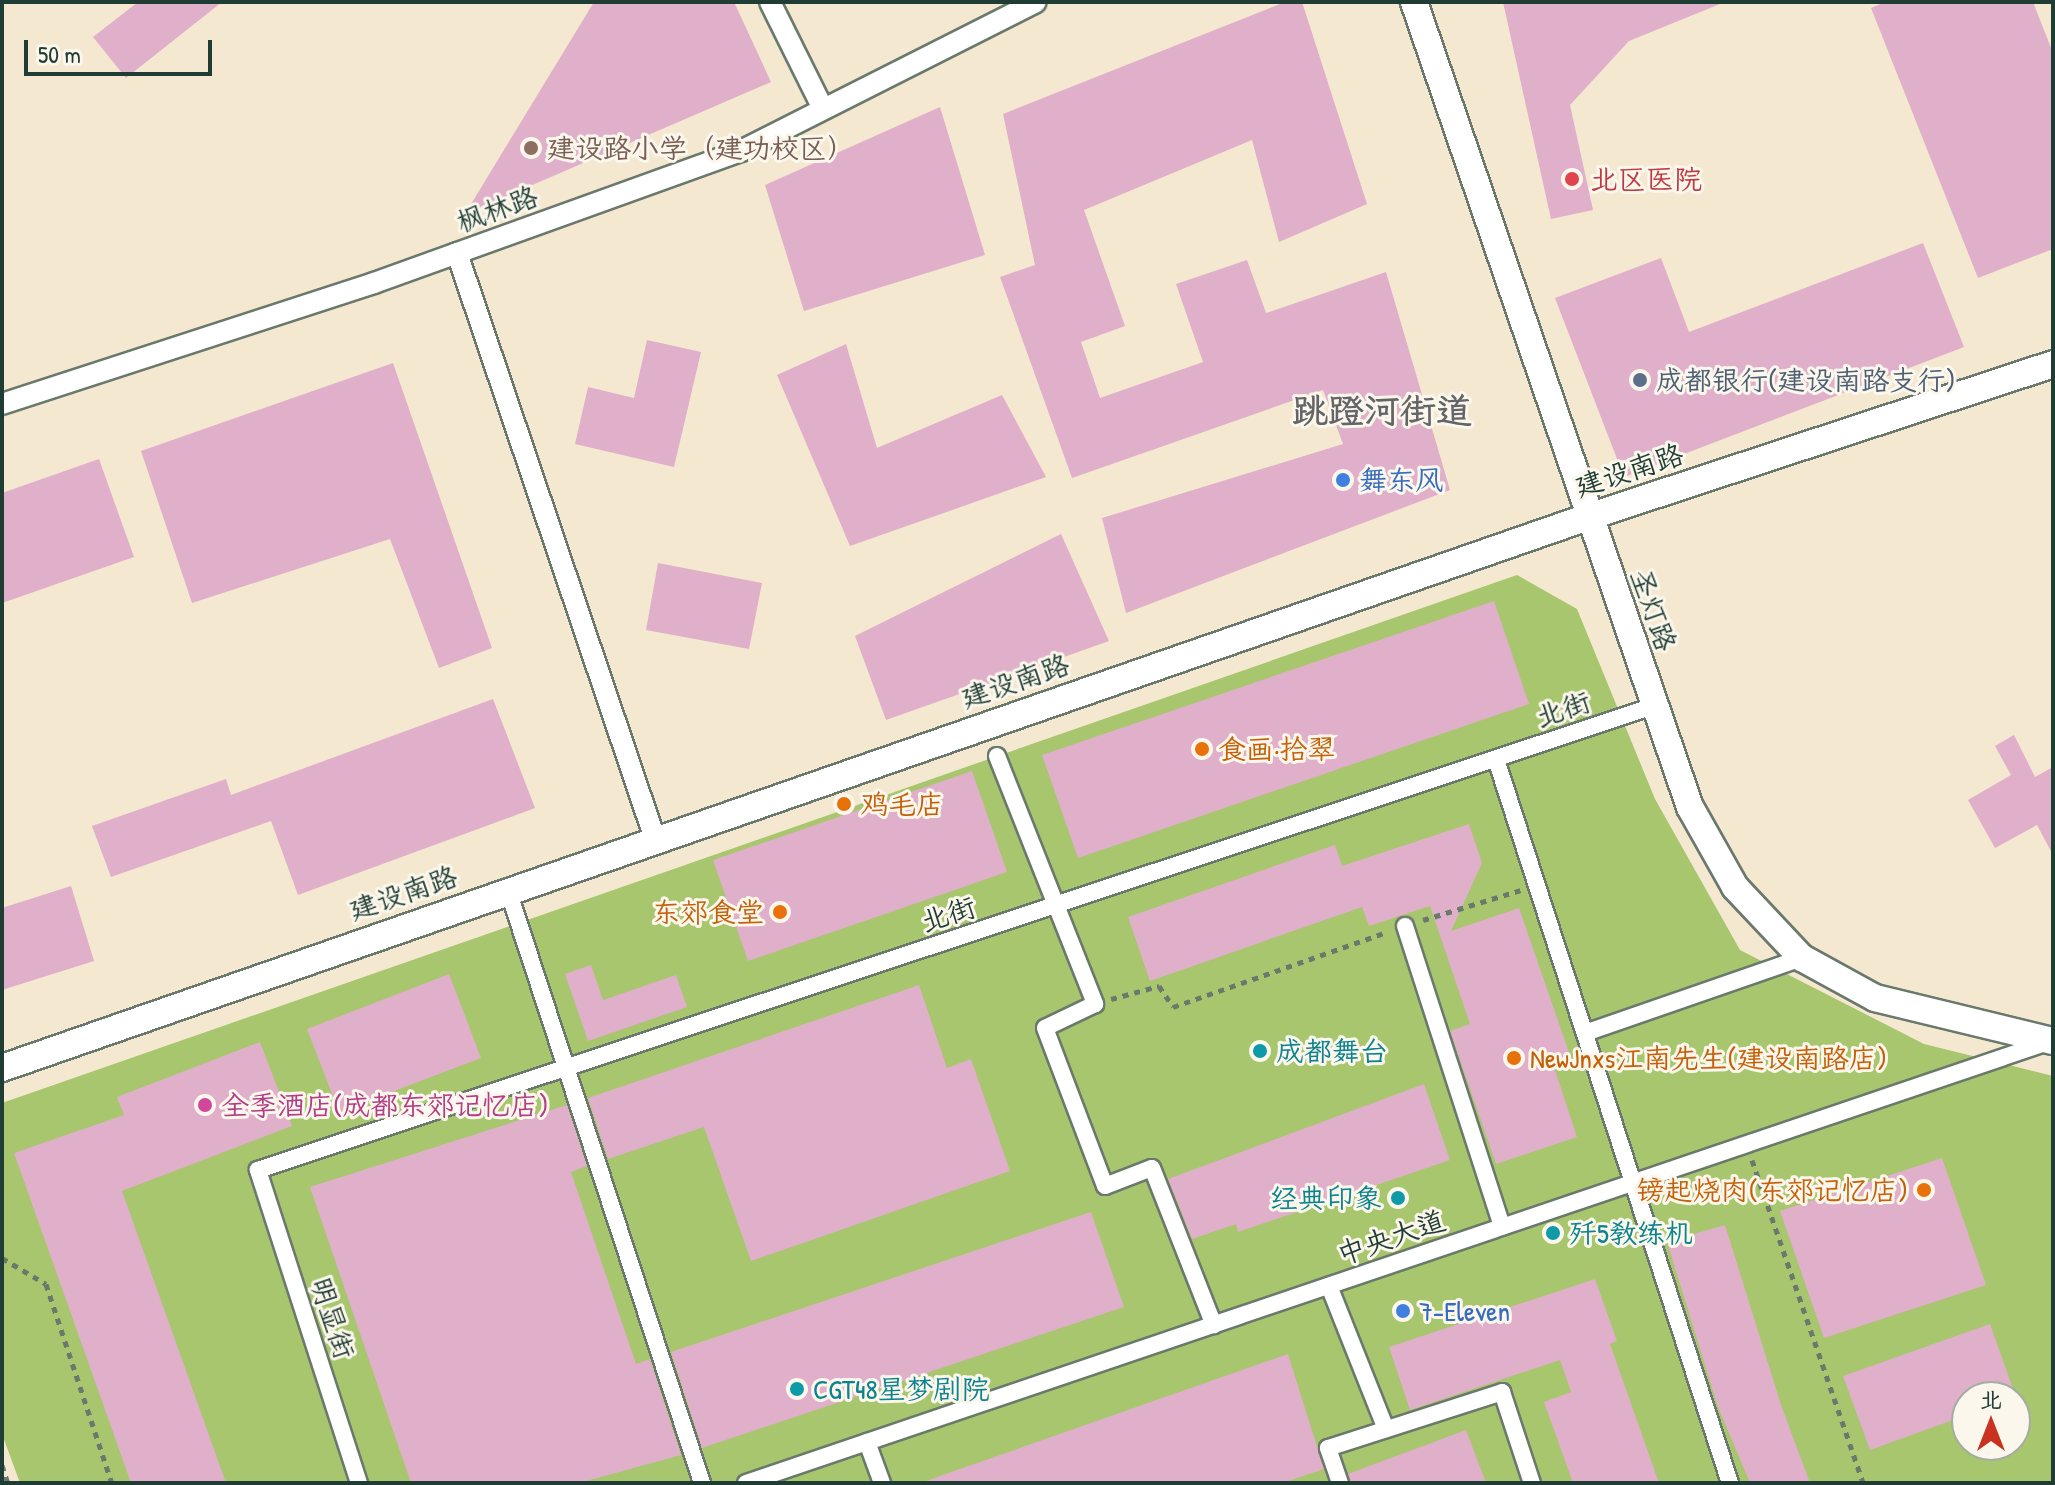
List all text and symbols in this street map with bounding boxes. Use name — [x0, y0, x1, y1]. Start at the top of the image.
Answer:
scale bar — [28, 24, 216, 74]
text: 50 m — [38, 38, 81, 70]
place label: 建设路小学（建功校区） — [547, 131, 855, 165]
marker: 建设路小学（建功校区） — [522, 139, 540, 157]
place label: 北区医院 — [1590, 162, 1702, 196]
marker: 北区医院 — [1561, 168, 1583, 190]
street label: 枫林路 — [452, 179, 542, 239]
place label: 成都银行(建设南路支行) — [1656, 363, 1956, 397]
marker: 成都银行(建设南路支行) — [1631, 371, 1649, 389]
district label: 跳蹬河街道 — [1292, 388, 1472, 432]
street label: 建设南路 — [1571, 437, 1687, 503]
place label: 舞东风 — [1359, 463, 1443, 497]
marker: 舞东风 — [1334, 471, 1352, 489]
street label: 圣灯路 — [1624, 565, 1684, 655]
street label: 建设南路 — [957, 647, 1073, 715]
street label: 北街 — [1531, 684, 1595, 734]
place label: 食画·拾翠 — [1218, 732, 1336, 766]
marker: 食画·拾翠 — [1193, 740, 1211, 758]
place label: 鸡毛店 — [860, 787, 944, 821]
marker: 鸡毛店 — [835, 795, 853, 813]
street label: 建设南路 — [345, 859, 461, 927]
street label: 北街 — [916, 889, 980, 939]
place label: 东郊食堂 — [652, 895, 764, 929]
marker: 东郊食堂 — [771, 903, 789, 921]
place label: 成都舞台 — [1276, 1034, 1388, 1068]
place label: NewJnxs江南先生(建设南路店) — [1530, 1041, 1887, 1075]
marker: 成都舞台 — [1251, 1042, 1269, 1060]
marker: NewJnxs江南先生(建设南路店) — [1505, 1049, 1523, 1067]
place label: 全季酒店(成都东郊记忆店) — [221, 1088, 549, 1122]
marker: 全季酒店(成都东郊记忆店) — [196, 1096, 214, 1114]
place label: 镑起烧肉(东郊记忆店) — [1636, 1173, 1908, 1207]
place label: 经典印象 — [1270, 1181, 1382, 1215]
marker: 镑起烧肉(东郊记忆店) — [1915, 1181, 1933, 1199]
marker: 经典印象 — [1389, 1189, 1407, 1207]
street label: 中央大道 — [1333, 1203, 1449, 1271]
place label: 歼5教练机 — [1569, 1216, 1693, 1250]
marker: 歼5教练机 — [1544, 1224, 1562, 1242]
street label: 明显街 — [304, 1273, 362, 1363]
place label: 7-Eleven — [1419, 1294, 1510, 1328]
marker: 7-Eleven — [1394, 1302, 1412, 1320]
place label: CGT48星梦剧院 — [813, 1372, 990, 1406]
marker: CGT48星梦剧院 — [788, 1380, 806, 1398]
north arrow — [1951, 1381, 2031, 1461]
text: 北 — [1980, 1384, 2002, 1414]

